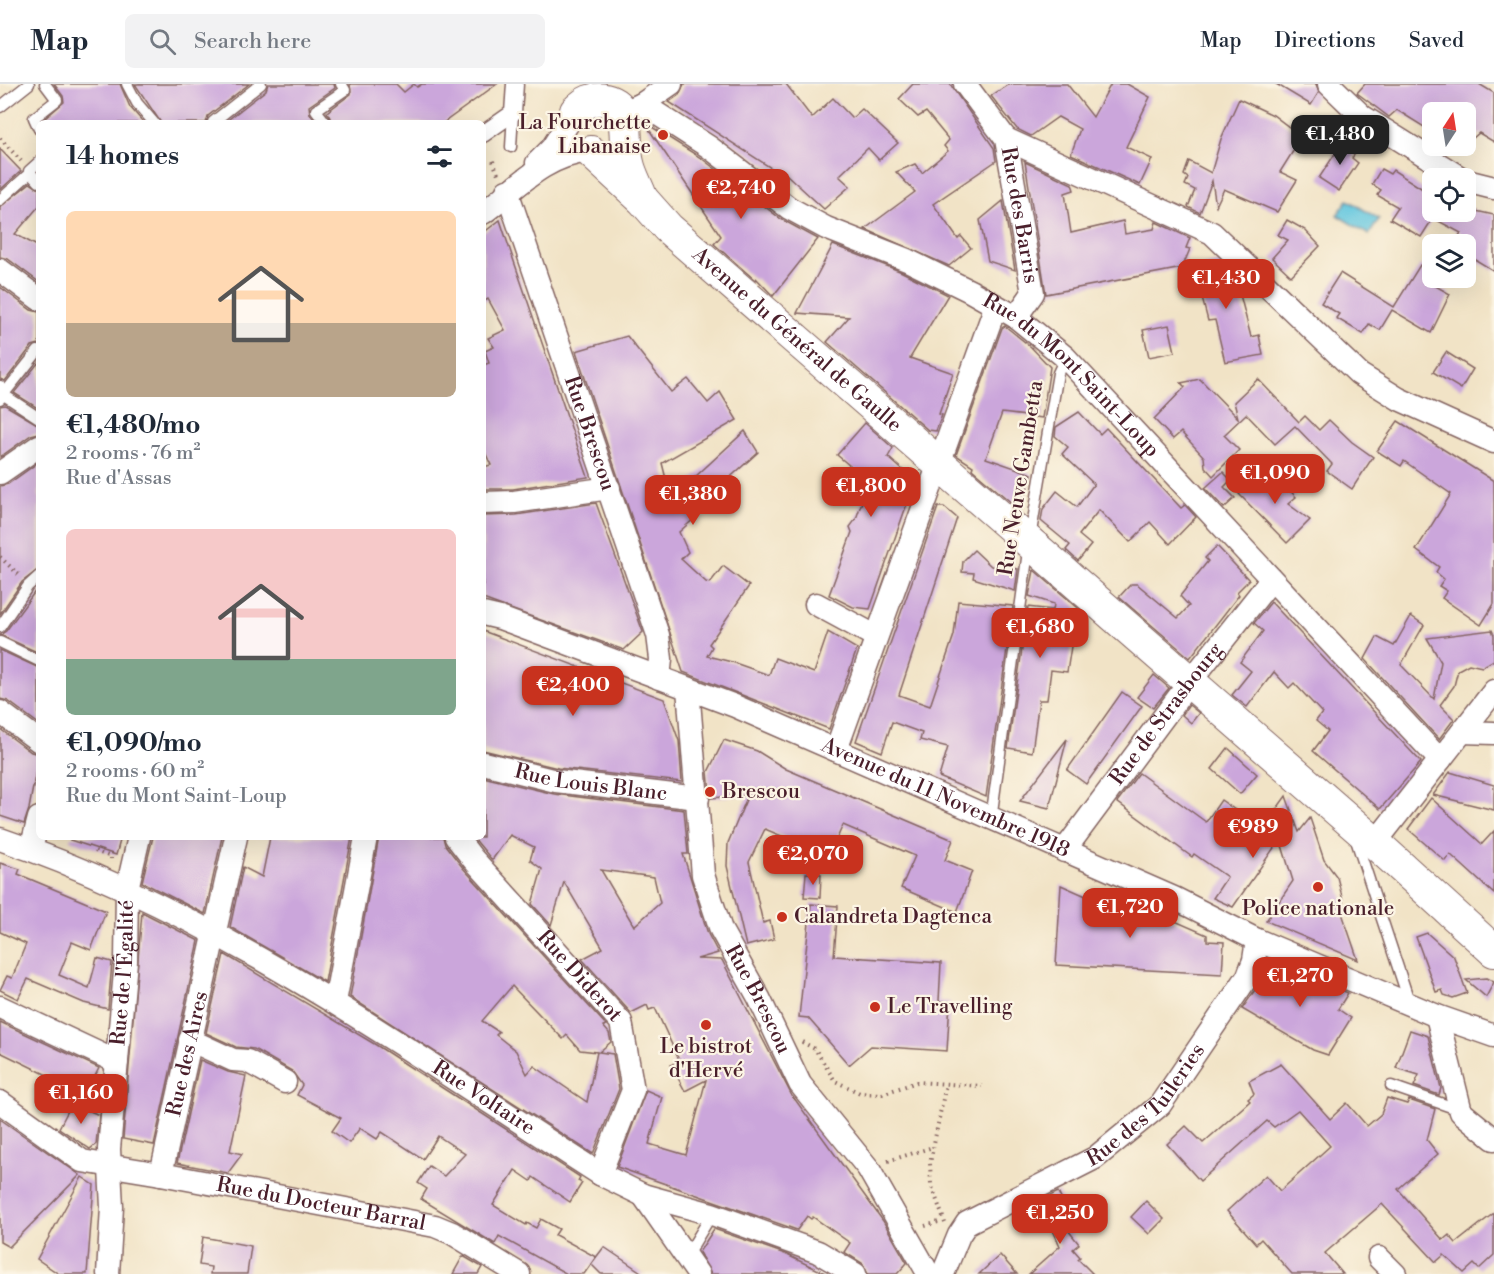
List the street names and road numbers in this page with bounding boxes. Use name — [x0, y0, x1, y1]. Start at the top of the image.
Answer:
street label: Rue des Barris — [995, 145, 1044, 285]
street label: Avenue du Général de Gaulle — [686, 241, 907, 438]
street label: Rue du Mont Saint-Loup — [978, 288, 1165, 463]
street label: Rue Brescou — [558, 373, 621, 494]
street label: Rue Neuve Gambetta — [993, 378, 1049, 577]
street label: Rue de Strasbourg — [1104, 637, 1229, 791]
street label: Avenue du 11 Novembre 1918 — [816, 732, 1074, 864]
street label: Rue Louis Blanc — [512, 758, 669, 807]
street label: Rue de l'Égalité — [105, 900, 140, 1047]
street label: Rue Diderot — [531, 925, 628, 1028]
street label: Rue Brescou — [719, 940, 797, 1058]
street label: Rue des Aires — [161, 989, 214, 1119]
street label: Rue des Tuileries — [1083, 1039, 1211, 1173]
street label: Rue Voltaire — [427, 1055, 540, 1141]
street label: Rue du Docteur Barral — [214, 1172, 428, 1237]

